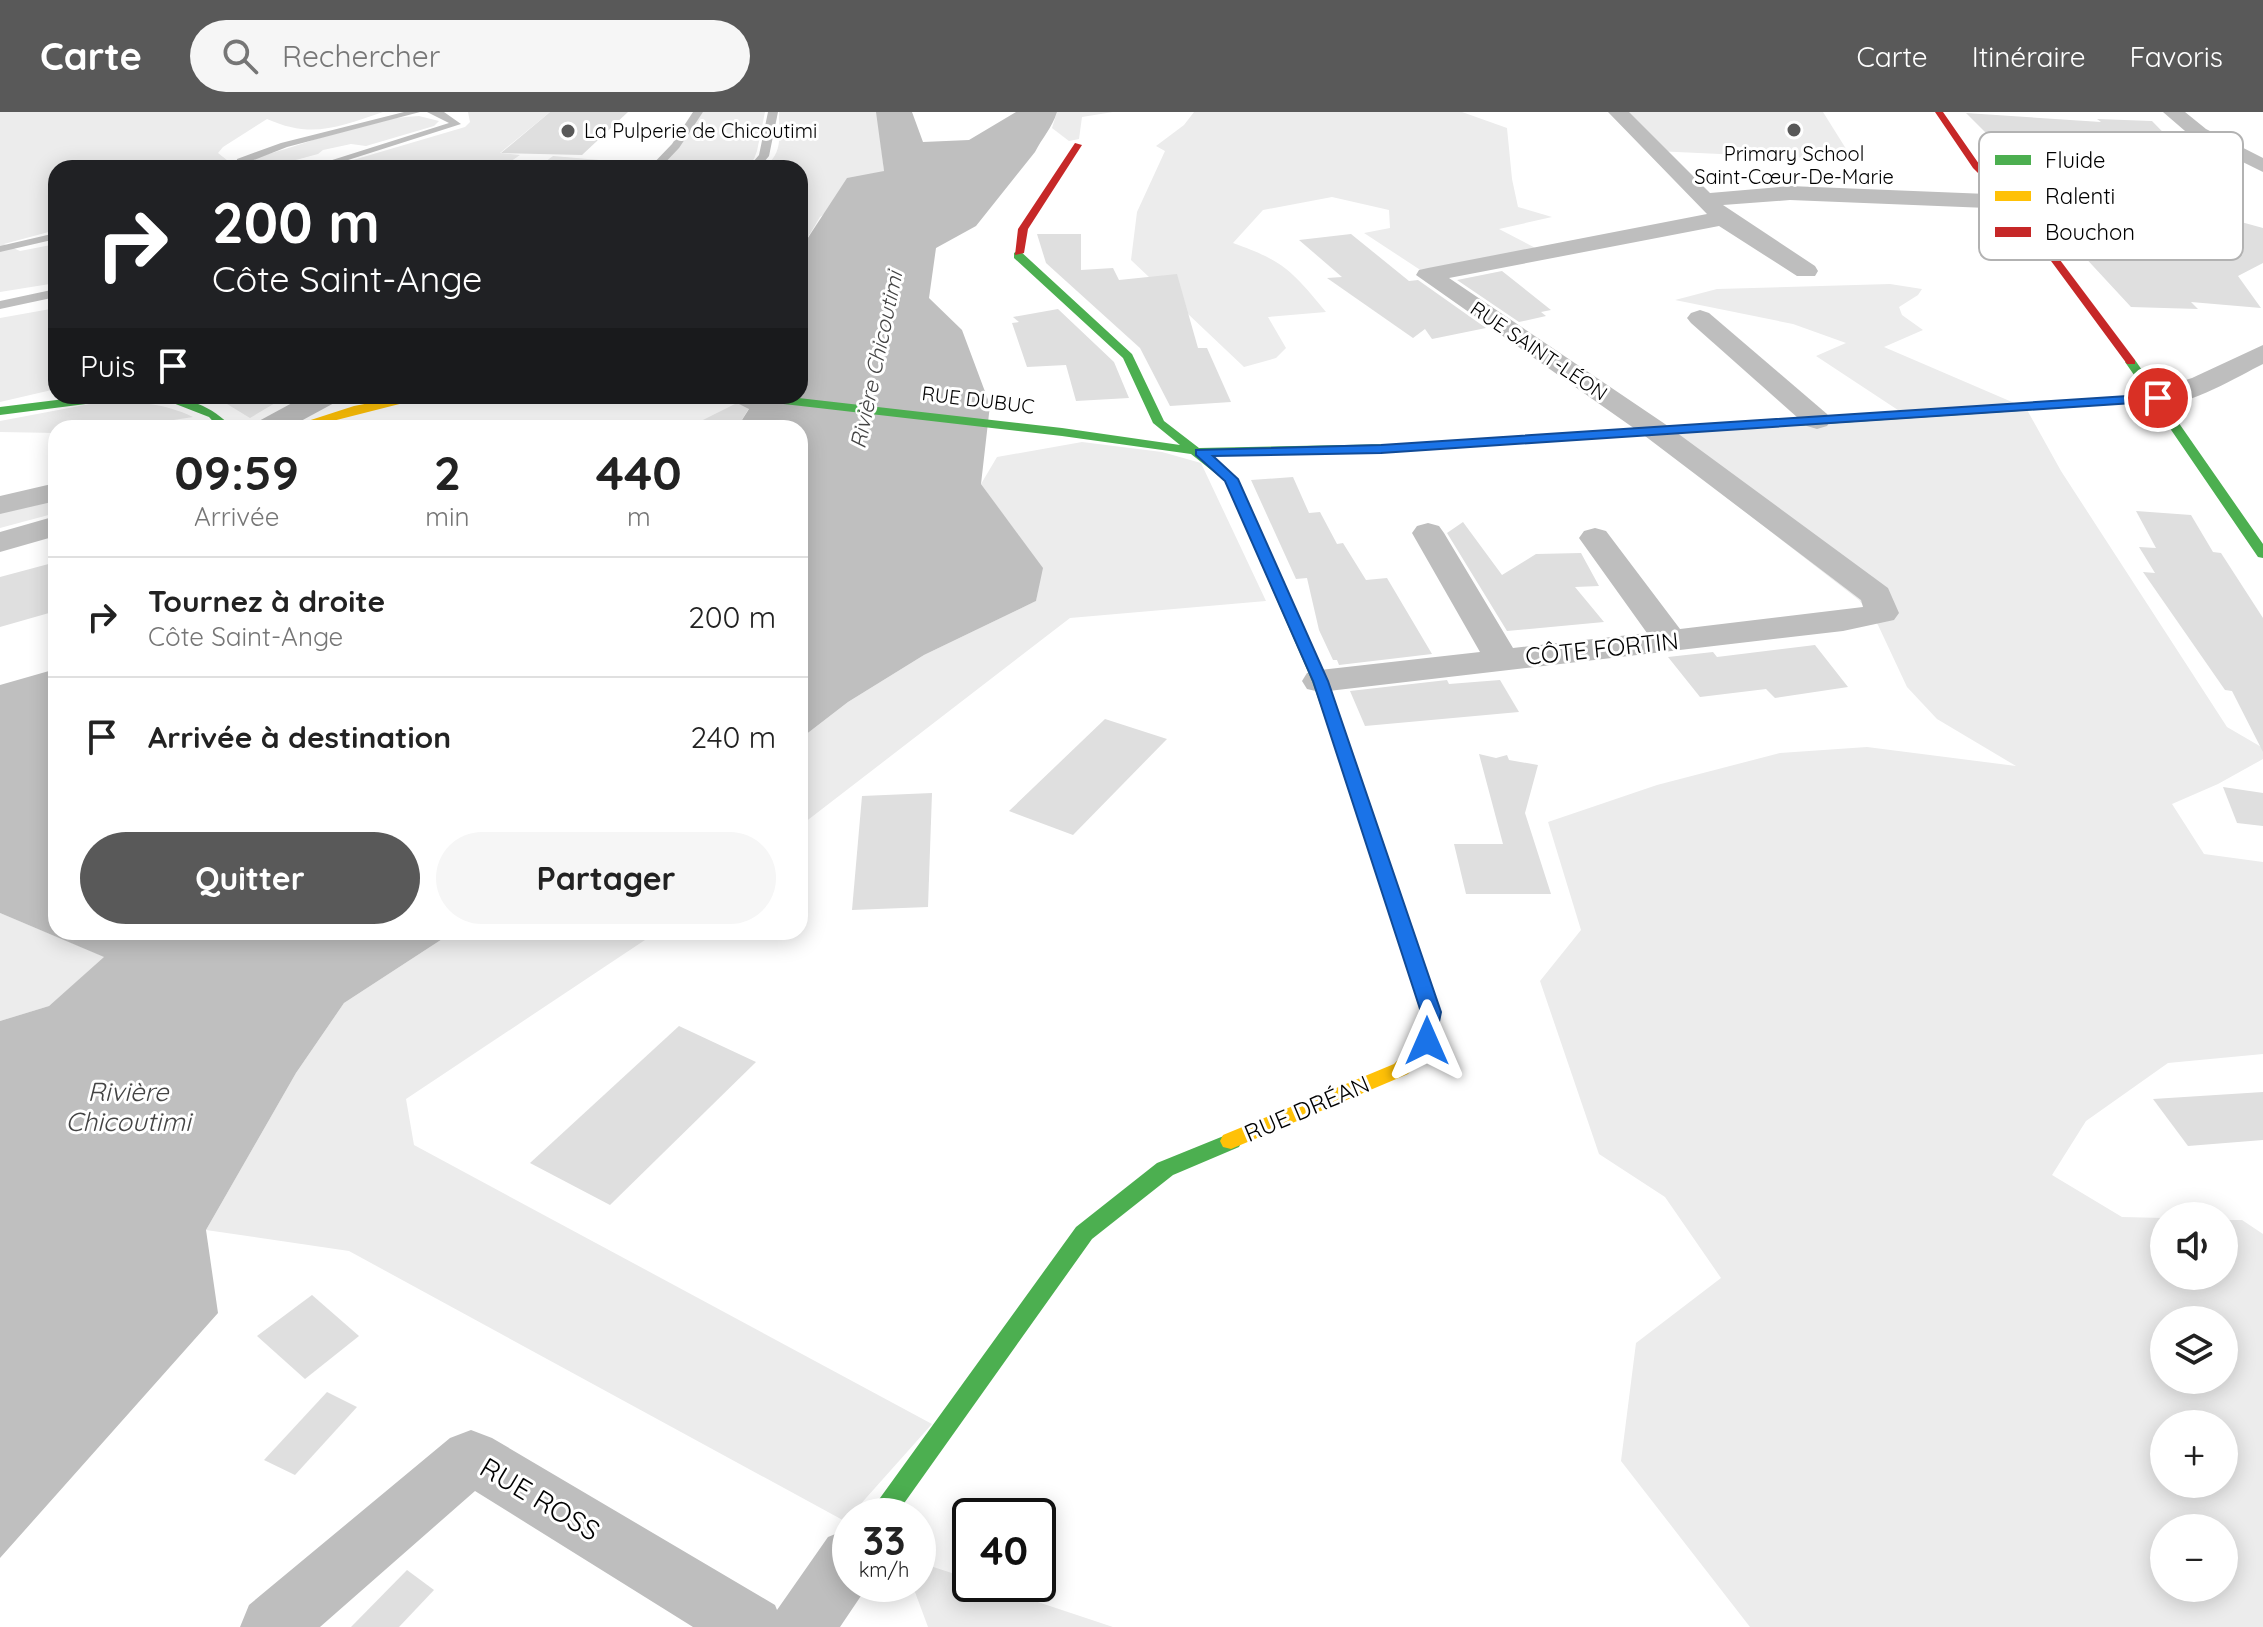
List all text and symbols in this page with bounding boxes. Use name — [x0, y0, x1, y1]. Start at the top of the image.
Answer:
search box — [190, 20, 750, 92]
text: Carte — [40, 32, 142, 80]
icon: search — [218, 34, 262, 78]
text: Rechercher — [282, 37, 440, 75]
text: Carte — [1856, 39, 1928, 74]
text: Itinéraire — [1972, 39, 2086, 74]
text: Favoris — [2130, 39, 2223, 74]
place label: La Pulperie de Chicoutimi — [584, 118, 817, 143]
marker: Primary School Saint-Cœur-De-Marie — [1785, 121, 1803, 139]
marker: La Pulperie de Chicoutimi — [559, 122, 577, 140]
legend — [1979, 132, 2243, 260]
place label: Primary School Saint-Cœur-De-Marie — [1694, 141, 1894, 189]
text: Fluide — [2045, 146, 2105, 174]
text: Ralenti — [2045, 182, 2115, 210]
text: 200 m — [212, 187, 380, 257]
icon: right — [80, 192, 184, 296]
text: Bouchon — [2045, 218, 2135, 246]
text: Côte Saint-Ange — [212, 256, 482, 301]
water label: Rivière Chicoutimi — [844, 267, 909, 451]
street label: RUE SAINT-LÉON — [1466, 296, 1613, 406]
icon: arrive — [151, 344, 195, 388]
text: Puis — [80, 347, 135, 385]
pin — [2124, 364, 2192, 432]
icon: arrive — [2136, 376, 2180, 420]
street label: RUE DUBUC — [920, 380, 1036, 419]
text: 09:59 — [174, 442, 299, 502]
text: 2 — [434, 442, 461, 502]
text: 440 — [596, 442, 682, 502]
text: Arrivée — [194, 500, 279, 533]
text: min — [425, 500, 470, 533]
text: m — [627, 500, 651, 533]
text: Tournez à droite — [148, 582, 385, 620]
icon: right — [80, 595, 124, 639]
text: 200 m — [688, 598, 776, 636]
text: Côte Saint-Ange — [148, 620, 343, 653]
street label: CÔTE FORTIN — [1524, 625, 1680, 671]
icon: arrive — [80, 715, 124, 759]
text: Arrivée à destination — [148, 718, 451, 756]
text: 240 m — [691, 718, 776, 756]
button: Quitter — [80, 832, 420, 924]
button: Partager — [436, 832, 776, 924]
position arrow — [1385, 999, 1469, 1083]
street label: RUE DRÉAN — [1239, 1068, 1374, 1148]
water label: Rivière Chicoutimi — [66, 1075, 194, 1138]
map controls — [2150, 1202, 2238, 1602]
button: sound — [2150, 1202, 2238, 1290]
button: layers — [2150, 1306, 2238, 1394]
button: + — [2150, 1410, 2238, 1498]
street label: RUE ROSS — [474, 1449, 607, 1548]
speed limit sign: 40 — [952, 1498, 1056, 1602]
button: − — [2150, 1514, 2238, 1602]
text: 33 — [863, 1515, 905, 1565]
text: km/h — [859, 1557, 909, 1582]

